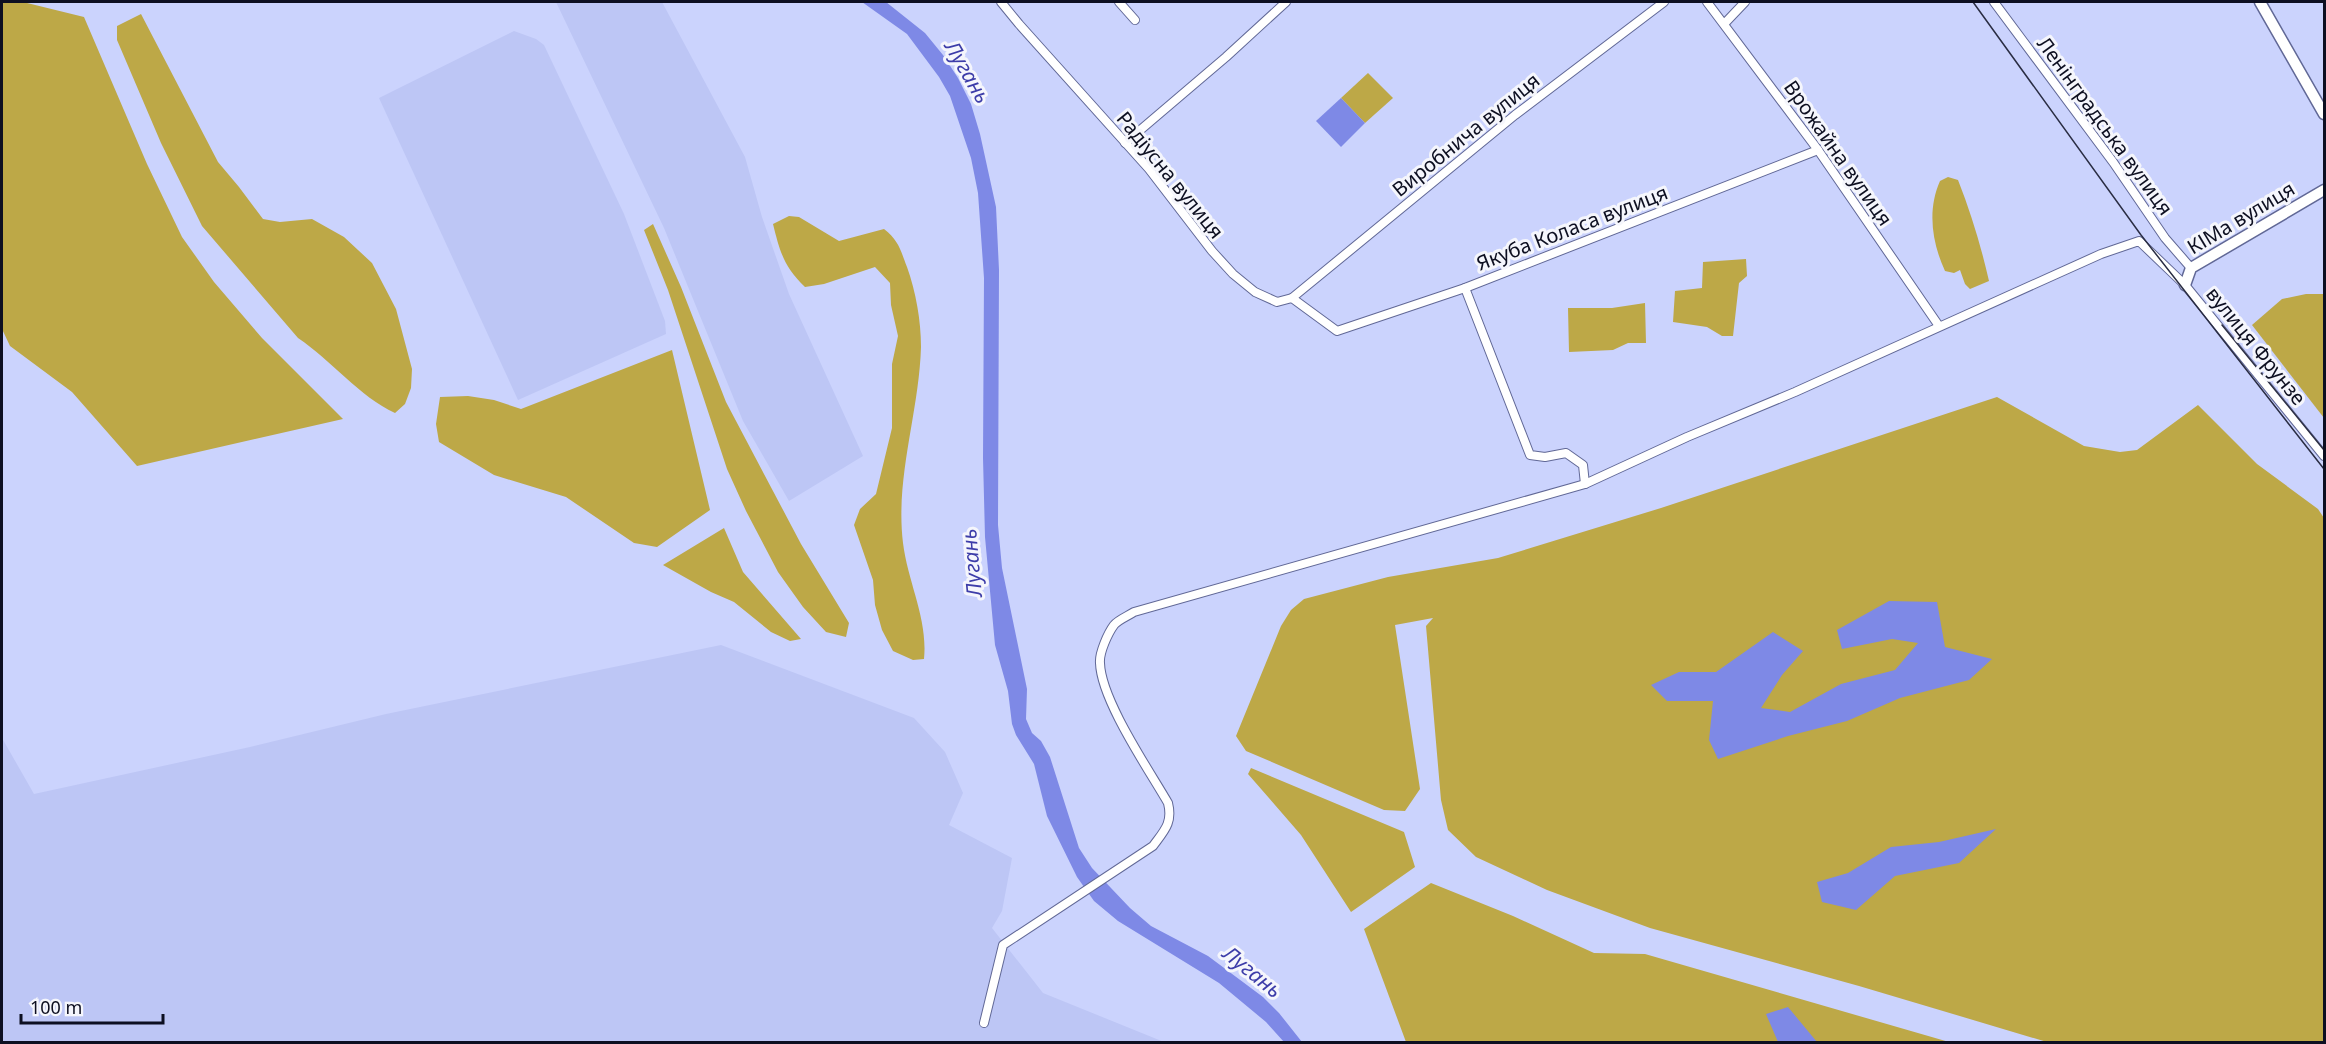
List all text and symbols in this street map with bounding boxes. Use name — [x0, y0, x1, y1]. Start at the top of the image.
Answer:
street label: Ленінградська вулиця — [2031, 31, 2179, 220]
water label: Лугань — [938, 34, 997, 108]
street label: Виробнича вулиця — [1386, 67, 1545, 202]
street label: Врожайна вулиця — [1778, 75, 1899, 231]
street label: Радіусна вулиця — [1111, 105, 1230, 244]
street label: КІМа вулиця — [2182, 175, 2299, 260]
street label: Якуба Коласа вулиця — [1472, 179, 1671, 277]
street label: вулиця Фрунзе — [2200, 281, 2312, 410]
water label: Лугань — [954, 528, 988, 599]
water label: Лугань — [1216, 938, 1288, 1004]
scale bar — [21, 987, 164, 1025]
text: 100 m — [30, 995, 82, 1019]

